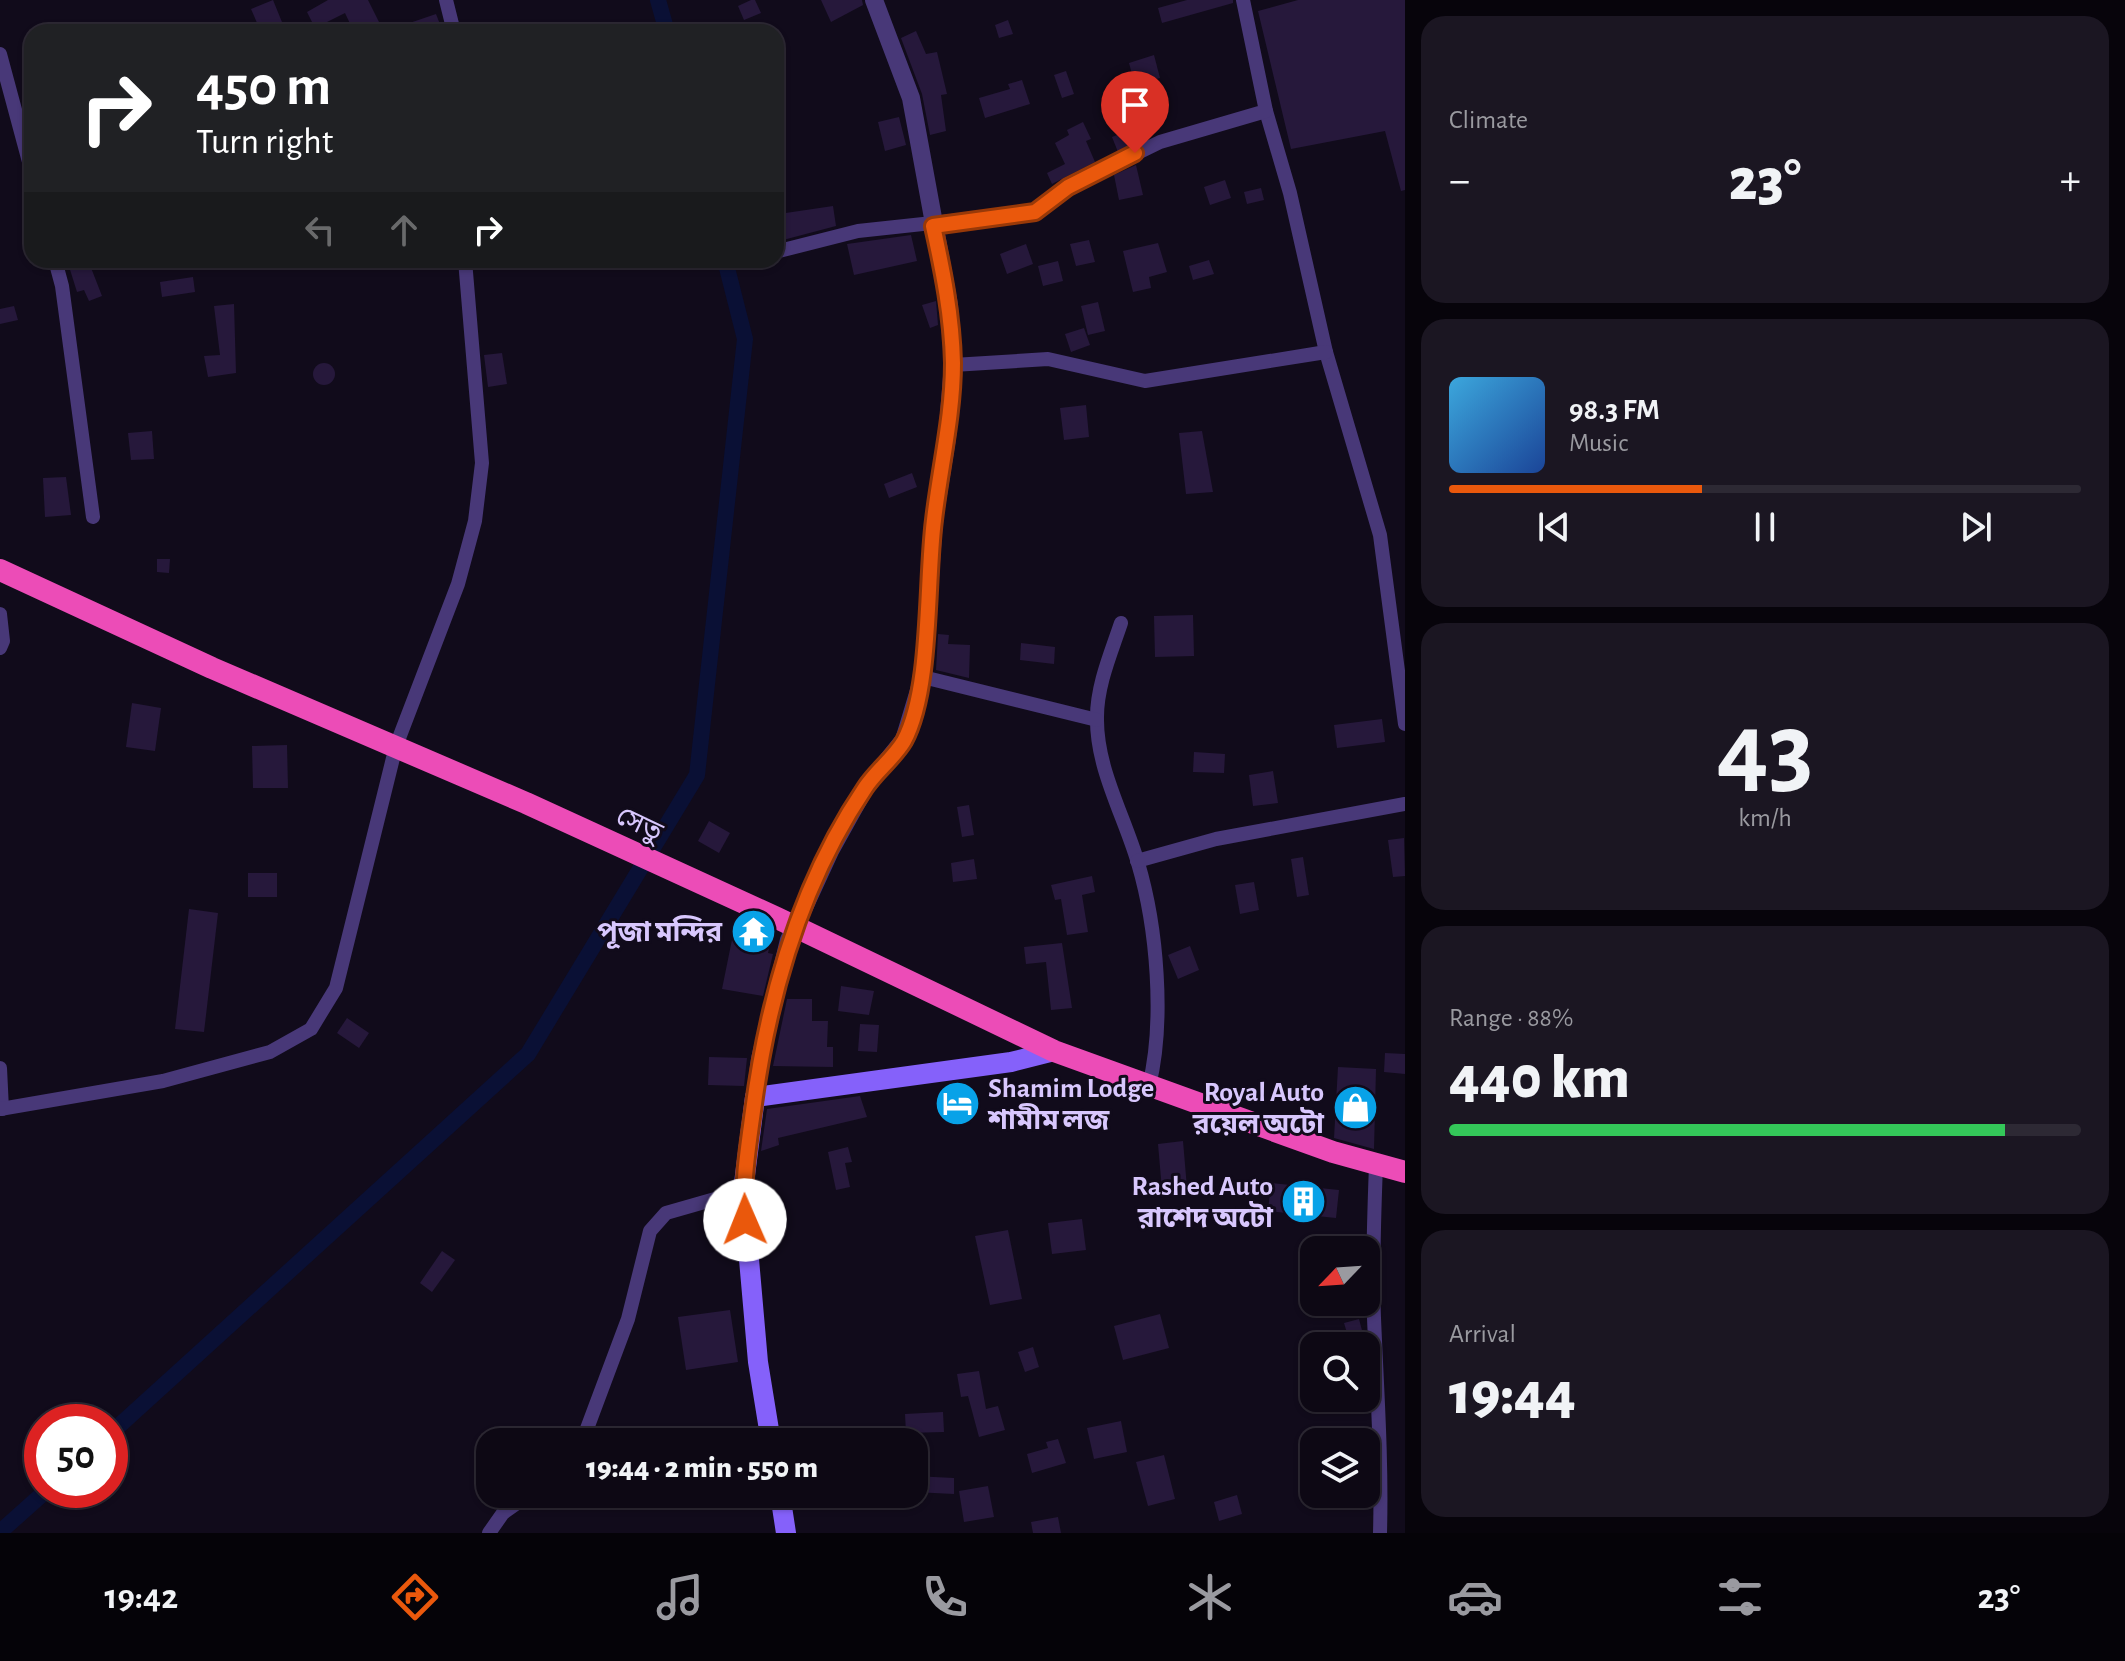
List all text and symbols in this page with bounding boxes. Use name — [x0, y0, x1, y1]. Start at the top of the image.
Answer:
icon: right — [64, 56, 168, 160]
text: 450 m — [196, 59, 331, 115]
pin — [1101, 71, 1169, 153]
icon: arrive — [1113, 83, 1157, 127]
text: Climate — [1449, 107, 1528, 133]
text: Turn right — [196, 124, 333, 160]
text: 23° — [1729, 151, 1801, 211]
text: − — [1449, 159, 1470, 203]
text: + — [2060, 159, 2081, 203]
icon: left — [298, 208, 342, 252]
icon: ahead — [382, 208, 426, 252]
icon: right — [466, 208, 510, 252]
text: 98.3 FM — [1569, 395, 1660, 425]
text: Music — [1569, 430, 1628, 456]
icon: previous — [1532, 505, 1576, 549]
icon: pause — [1743, 505, 1787, 549]
icon: next — [1954, 505, 1998, 549]
text: 43 — [1716, 699, 1814, 803]
street label: সেতু — [611, 802, 668, 849]
text: km/h — [1738, 805, 1792, 831]
temple icon: পূজা মন্দির — [729, 907, 777, 955]
place label: পূজা মন্দির — [597, 915, 723, 949]
text: Range · 88% — [1449, 1005, 1573, 1031]
text: 440 km — [1449, 1049, 1630, 1109]
place label: Shamim Lodge শামীম লজ — [987, 1075, 1154, 1135]
hotel icon: Shamim Lodge শামীম লজ — [933, 1079, 981, 1127]
place label: Royal Auto রয়েল অটো — [1192, 1079, 1325, 1139]
shop icon: Royal Auto রয়েল অটো — [1331, 1083, 1379, 1131]
place label: Rashed Auto রাশেদ অটো — [1132, 1173, 1274, 1233]
building icon: Rashed Auto রাশেদ অটো — [1280, 1177, 1328, 1225]
position arrow — [703, 1178, 787, 1262]
north arrow — [1300, 1236, 1380, 1316]
map controls — [1300, 1236, 1380, 1508]
text: Arrival — [1449, 1321, 1516, 1347]
button: search — [1300, 1332, 1380, 1412]
text: 19:44 — [1449, 1365, 1576, 1425]
speed limit sign: 50 — [24, 1404, 128, 1508]
button: layers — [1300, 1428, 1380, 1508]
text: 19:44 · 2 min · 550 m — [586, 1453, 818, 1483]
icon: directions — [387, 1569, 443, 1625]
icon: music — [652, 1569, 708, 1625]
icon: phone — [917, 1569, 973, 1625]
icon: climate — [1182, 1569, 1238, 1625]
icon: car — [1447, 1569, 1503, 1625]
icon: filters — [1712, 1569, 1768, 1625]
text: 19:42 — [105, 1579, 178, 1615]
text: 23° — [1977, 1579, 2020, 1615]

